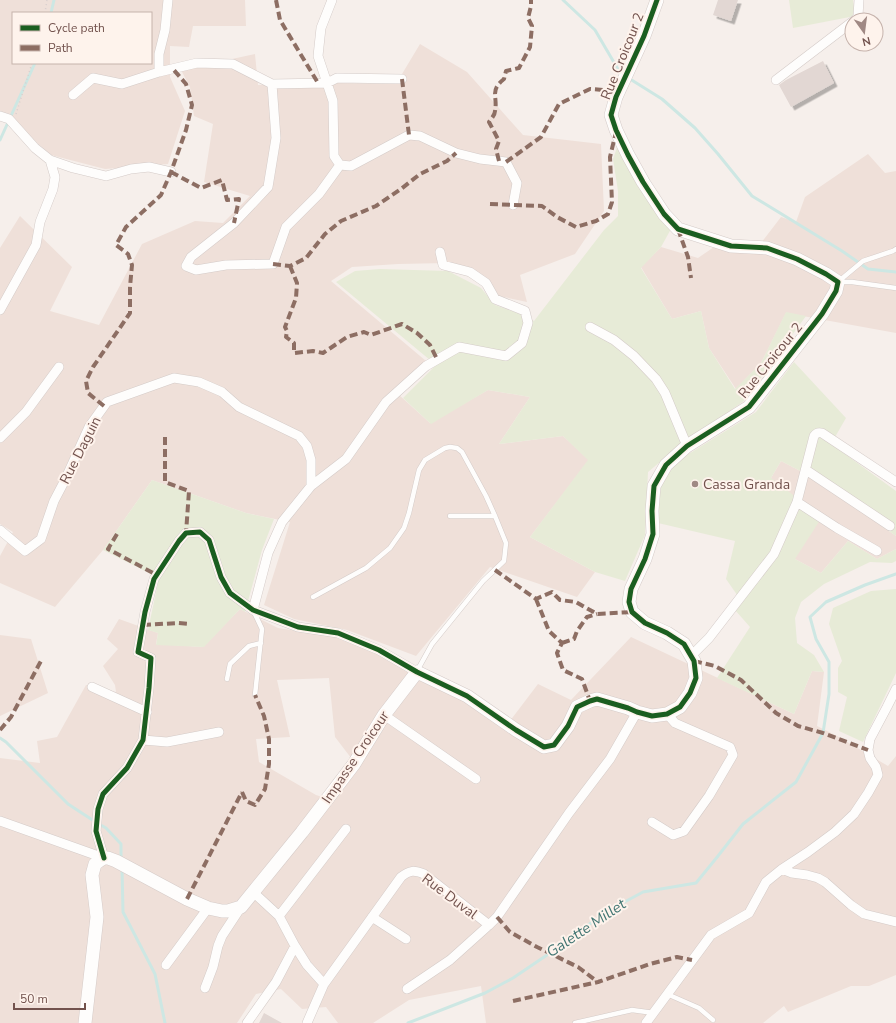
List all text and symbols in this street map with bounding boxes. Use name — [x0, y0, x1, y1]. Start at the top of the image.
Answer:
street label: Rue Croicour 2 — [596, 10, 649, 103]
legend — [12, 12, 152, 64]
north arrow — [844, 12, 884, 52]
text: Cycle path — [48, 20, 105, 36]
text: N — [860, 33, 872, 49]
text: Path — [48, 40, 73, 56]
street label: Rue Croicour 2 — [734, 318, 807, 402]
street label: Rue Daguin — [55, 413, 106, 487]
place label: Cassa Granda — [703, 475, 790, 494]
marker: Cassa Granda — [690, 479, 700, 489]
street label: Impasse Croicour — [317, 707, 393, 807]
street label: Rue Duval — [418, 869, 482, 924]
water label: Galette Millet — [542, 894, 630, 962]
scale bar — [14, 985, 85, 1011]
text: 50 m — [20, 991, 48, 1007]

